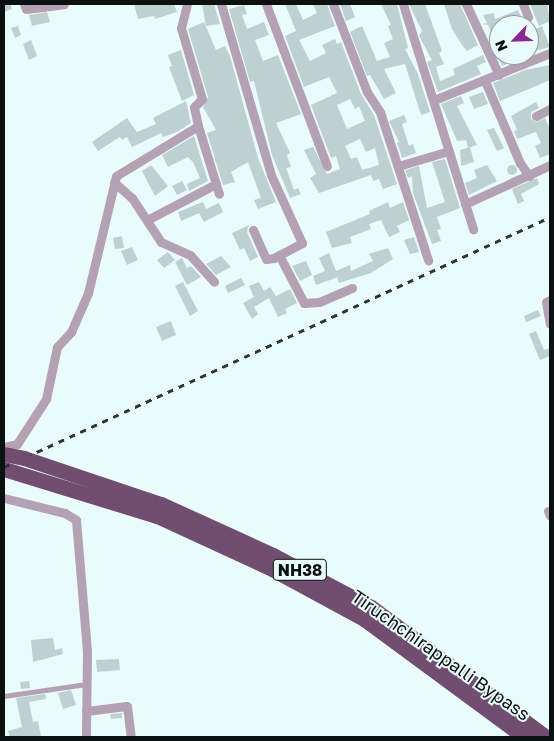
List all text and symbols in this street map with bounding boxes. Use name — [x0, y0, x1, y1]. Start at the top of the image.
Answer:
north arrow — [489, 15, 539, 65]
text: N — [491, 38, 511, 54]
road number: NH38 — [272, 556, 328, 584]
street label: Tiruchchirappalli Bypass — [348, 585, 534, 725]

